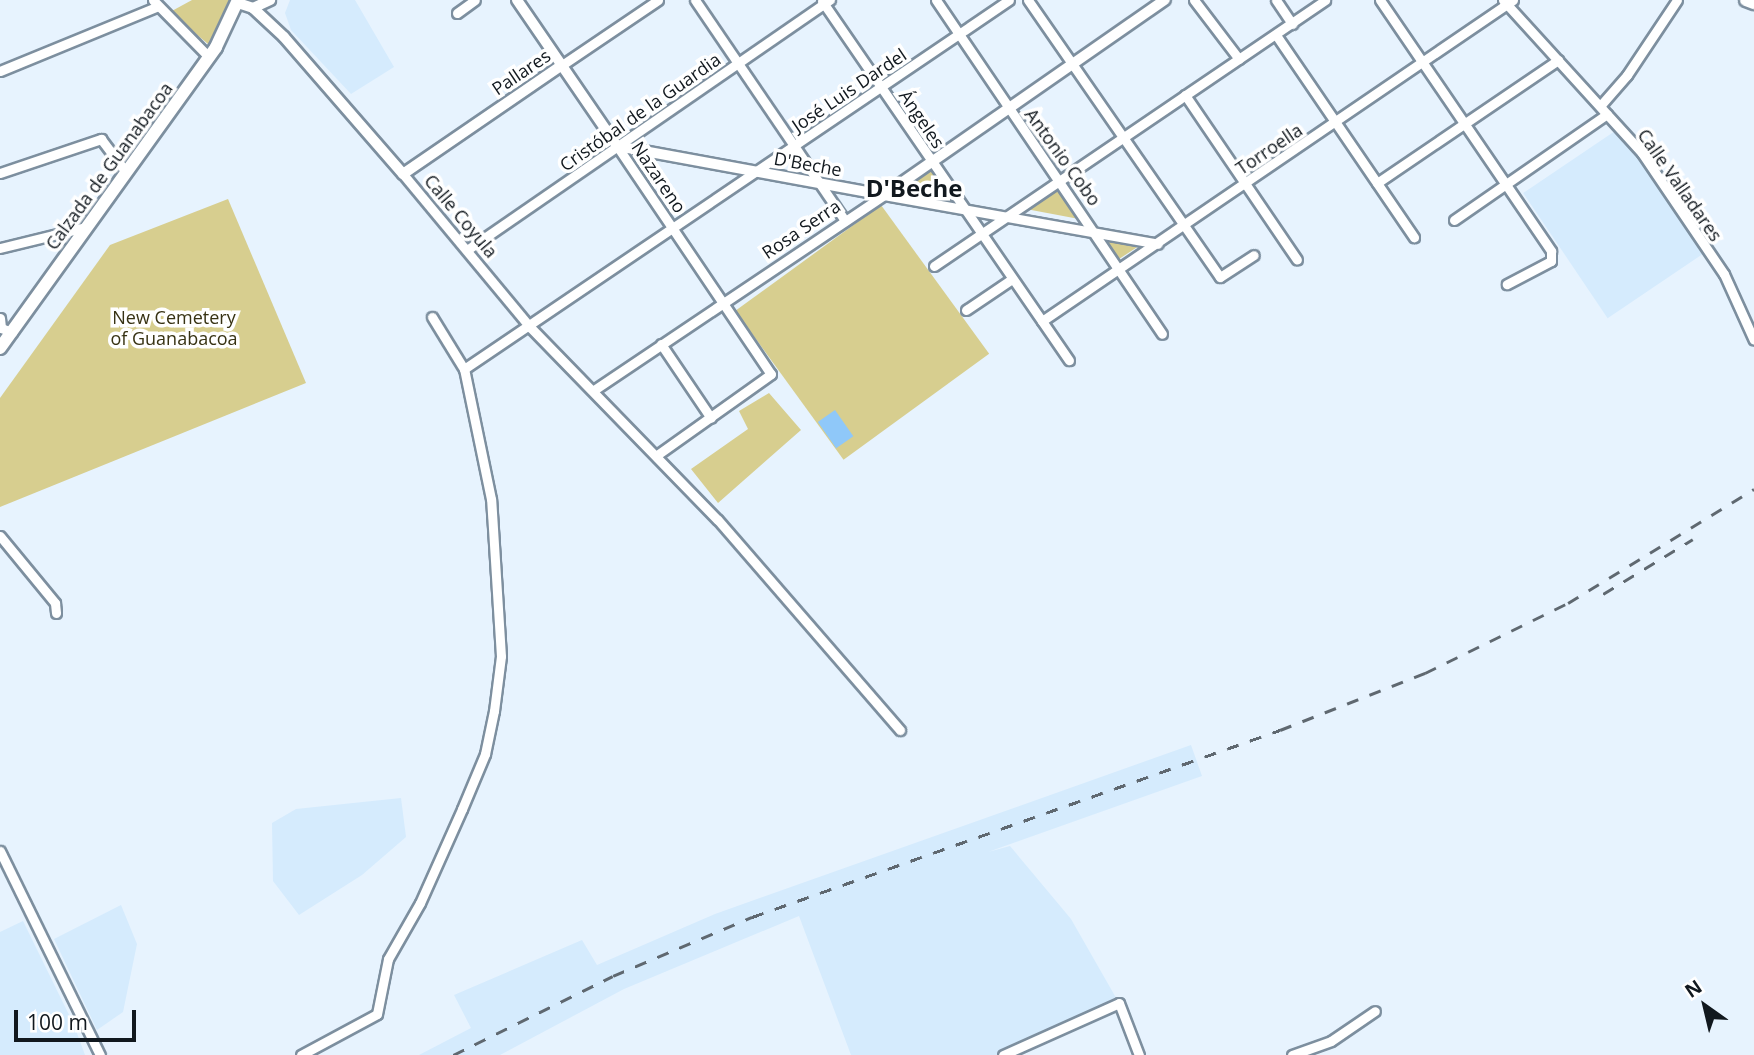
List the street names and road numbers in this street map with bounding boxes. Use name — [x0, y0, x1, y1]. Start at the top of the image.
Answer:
street label: José Luis Dardel — [788, 44, 910, 136]
street label: Pallares — [488, 45, 554, 99]
street label: Cristóbal de la Guardia — [555, 48, 725, 176]
street label: Calzada de Guanabacoa — [41, 78, 177, 254]
street label: Ángeles — [895, 86, 949, 152]
street label: Antonio Cobo — [1021, 104, 1105, 210]
street label: Torroella — [1232, 119, 1306, 179]
street label: Calle Valladares — [1633, 125, 1727, 245]
street label: Nazareno — [627, 137, 691, 217]
street label: D'Beche — [772, 147, 844, 181]
street label: Calle Coyula — [420, 170, 502, 262]
street label: Rosa Serra — [758, 195, 844, 263]

